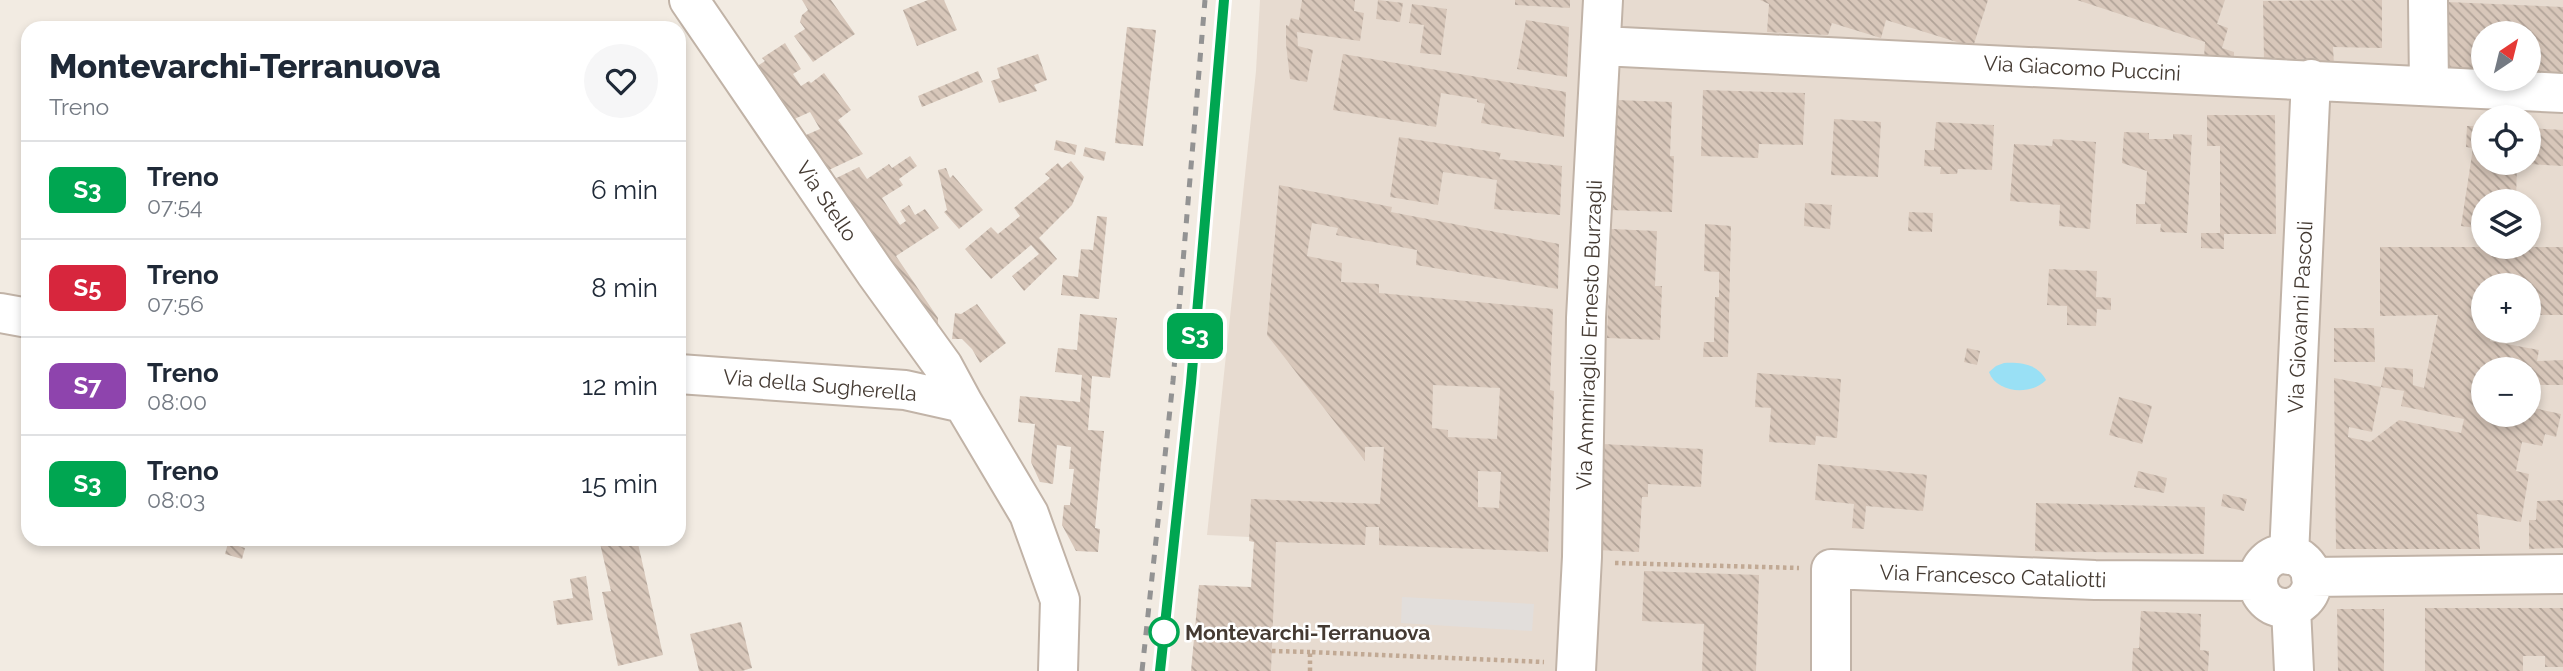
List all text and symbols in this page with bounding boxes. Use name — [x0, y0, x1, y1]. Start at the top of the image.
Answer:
north arrow — [2471, 21, 2541, 91]
map controls — [2471, 21, 2541, 427]
button: heart — [584, 44, 658, 118]
text: Montevarchi-Terranuova — [49, 47, 441, 86]
street label: Via Giacomo Puccini — [1983, 50, 2181, 86]
text: Treno — [49, 93, 109, 120]
button: locate — [2471, 105, 2541, 175]
street label: Via Stello — [791, 156, 863, 246]
text: Treno — [147, 162, 219, 192]
text: S3 — [74, 175, 101, 204]
text: 6 min — [591, 175, 658, 205]
street label: Via Ammiraglio Ernesto Burzagli — [1571, 179, 1607, 491]
button: layers — [2471, 189, 2541, 259]
text: 07:54 — [147, 192, 203, 219]
street label: Via Giovanni Pascoli — [2282, 220, 2318, 414]
text: Treno — [147, 260, 219, 290]
text: S5 — [73, 273, 102, 302]
text: 8 min — [591, 273, 658, 303]
button: + — [2471, 273, 2541, 343]
text: 07:56 — [147, 290, 204, 317]
line badge: S3 — [1164, 313, 1226, 359]
text: S3 — [1181, 321, 1209, 350]
button: − — [2471, 357, 2541, 427]
text: Treno — [147, 358, 219, 388]
street label: Via della Sugherella — [722, 364, 918, 406]
text: S7 — [73, 371, 102, 400]
text: 12 min — [582, 371, 658, 401]
text: 08:00 — [147, 388, 207, 415]
text: Treno — [147, 456, 219, 486]
text: S3 — [74, 469, 101, 498]
text: 15 min — [581, 469, 658, 499]
text: 08:03 — [147, 486, 205, 513]
street label: Via Francesco Cataliotti — [1879, 560, 2107, 592]
marker: Montevarchi-Terranuova — [1149, 617, 1179, 647]
place label: Montevarchi-Terranuova — [1185, 620, 1430, 645]

